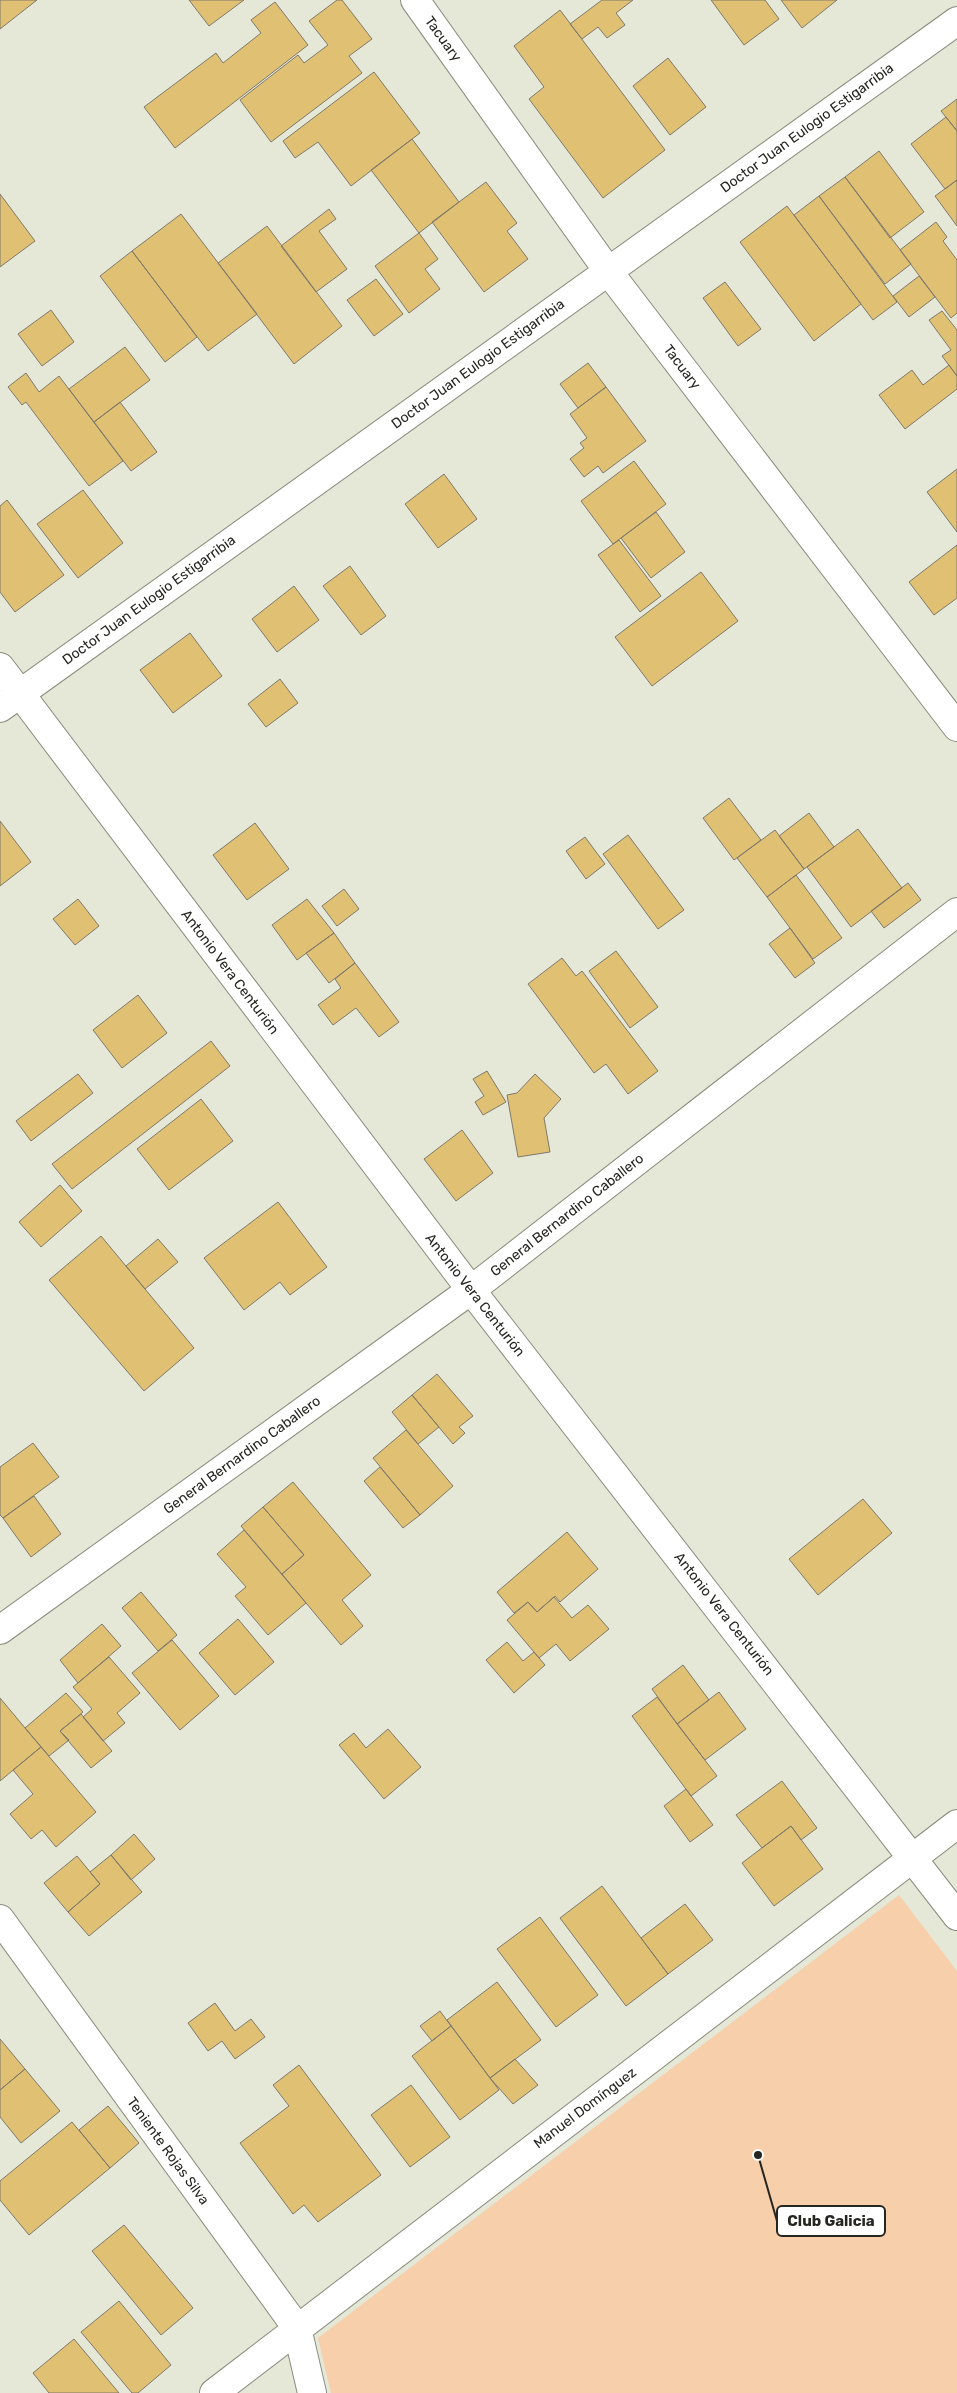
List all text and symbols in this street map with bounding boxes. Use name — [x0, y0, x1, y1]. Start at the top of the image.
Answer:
street label: Tacuary — [421, 13, 465, 65]
street label: Doctor Juan Eulogio Estigarribia — [717, 59, 897, 197]
street label: Doctor Juan Eulogio Estigarribia — [388, 295, 568, 433]
street label: Tacuary — [660, 341, 704, 393]
street label: Doctor Juan Eulogio Estigarribia — [59, 531, 239, 669]
street label: Antonio Vera Centurión — [178, 906, 282, 1038]
street label: General Bernardino Caballero — [487, 1150, 647, 1280]
street label: Antonio Vera Centurión — [422, 1230, 528, 1360]
street label: General Bernardino Caballero — [160, 1392, 324, 1518]
street label: Antonio Vera Centurión — [671, 1549, 777, 1679]
street label: Manuel Domínguez — [530, 2064, 640, 2152]
street label: Teniente Rojas Silva — [123, 2094, 213, 2208]
callout: Club Galicia — [777, 2206, 885, 2236]
text: Club Galicia — [787, 2212, 875, 2230]

